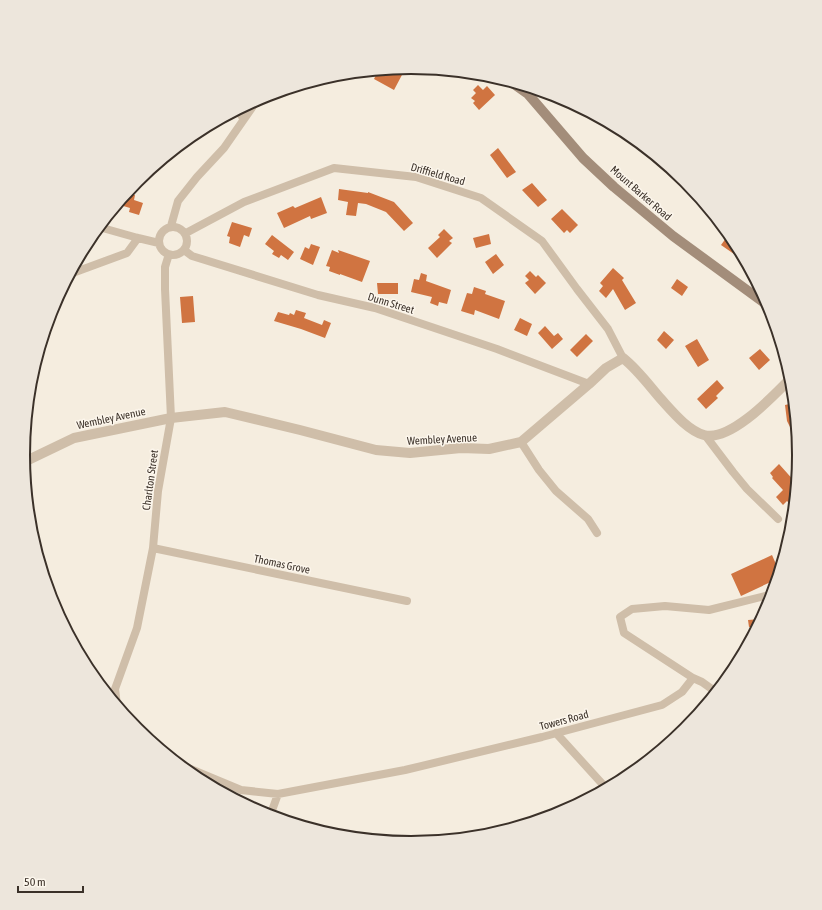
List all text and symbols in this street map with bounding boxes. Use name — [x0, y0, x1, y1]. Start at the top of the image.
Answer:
street label: Driffield Road — [409, 161, 467, 187]
street label: Mount Barker Road — [608, 163, 674, 223]
street label: Dunn Street — [366, 290, 416, 316]
street label: Wembley Avenue — [76, 405, 146, 431]
street label: Wembley Avenue — [407, 431, 477, 447]
street label: Charlton Street — [140, 449, 160, 511]
street label: Thomas Grove — [253, 552, 311, 576]
street label: Towers Road — [538, 708, 590, 732]
scale bar — [18, 868, 83, 894]
text: 50 m — [24, 875, 46, 889]

